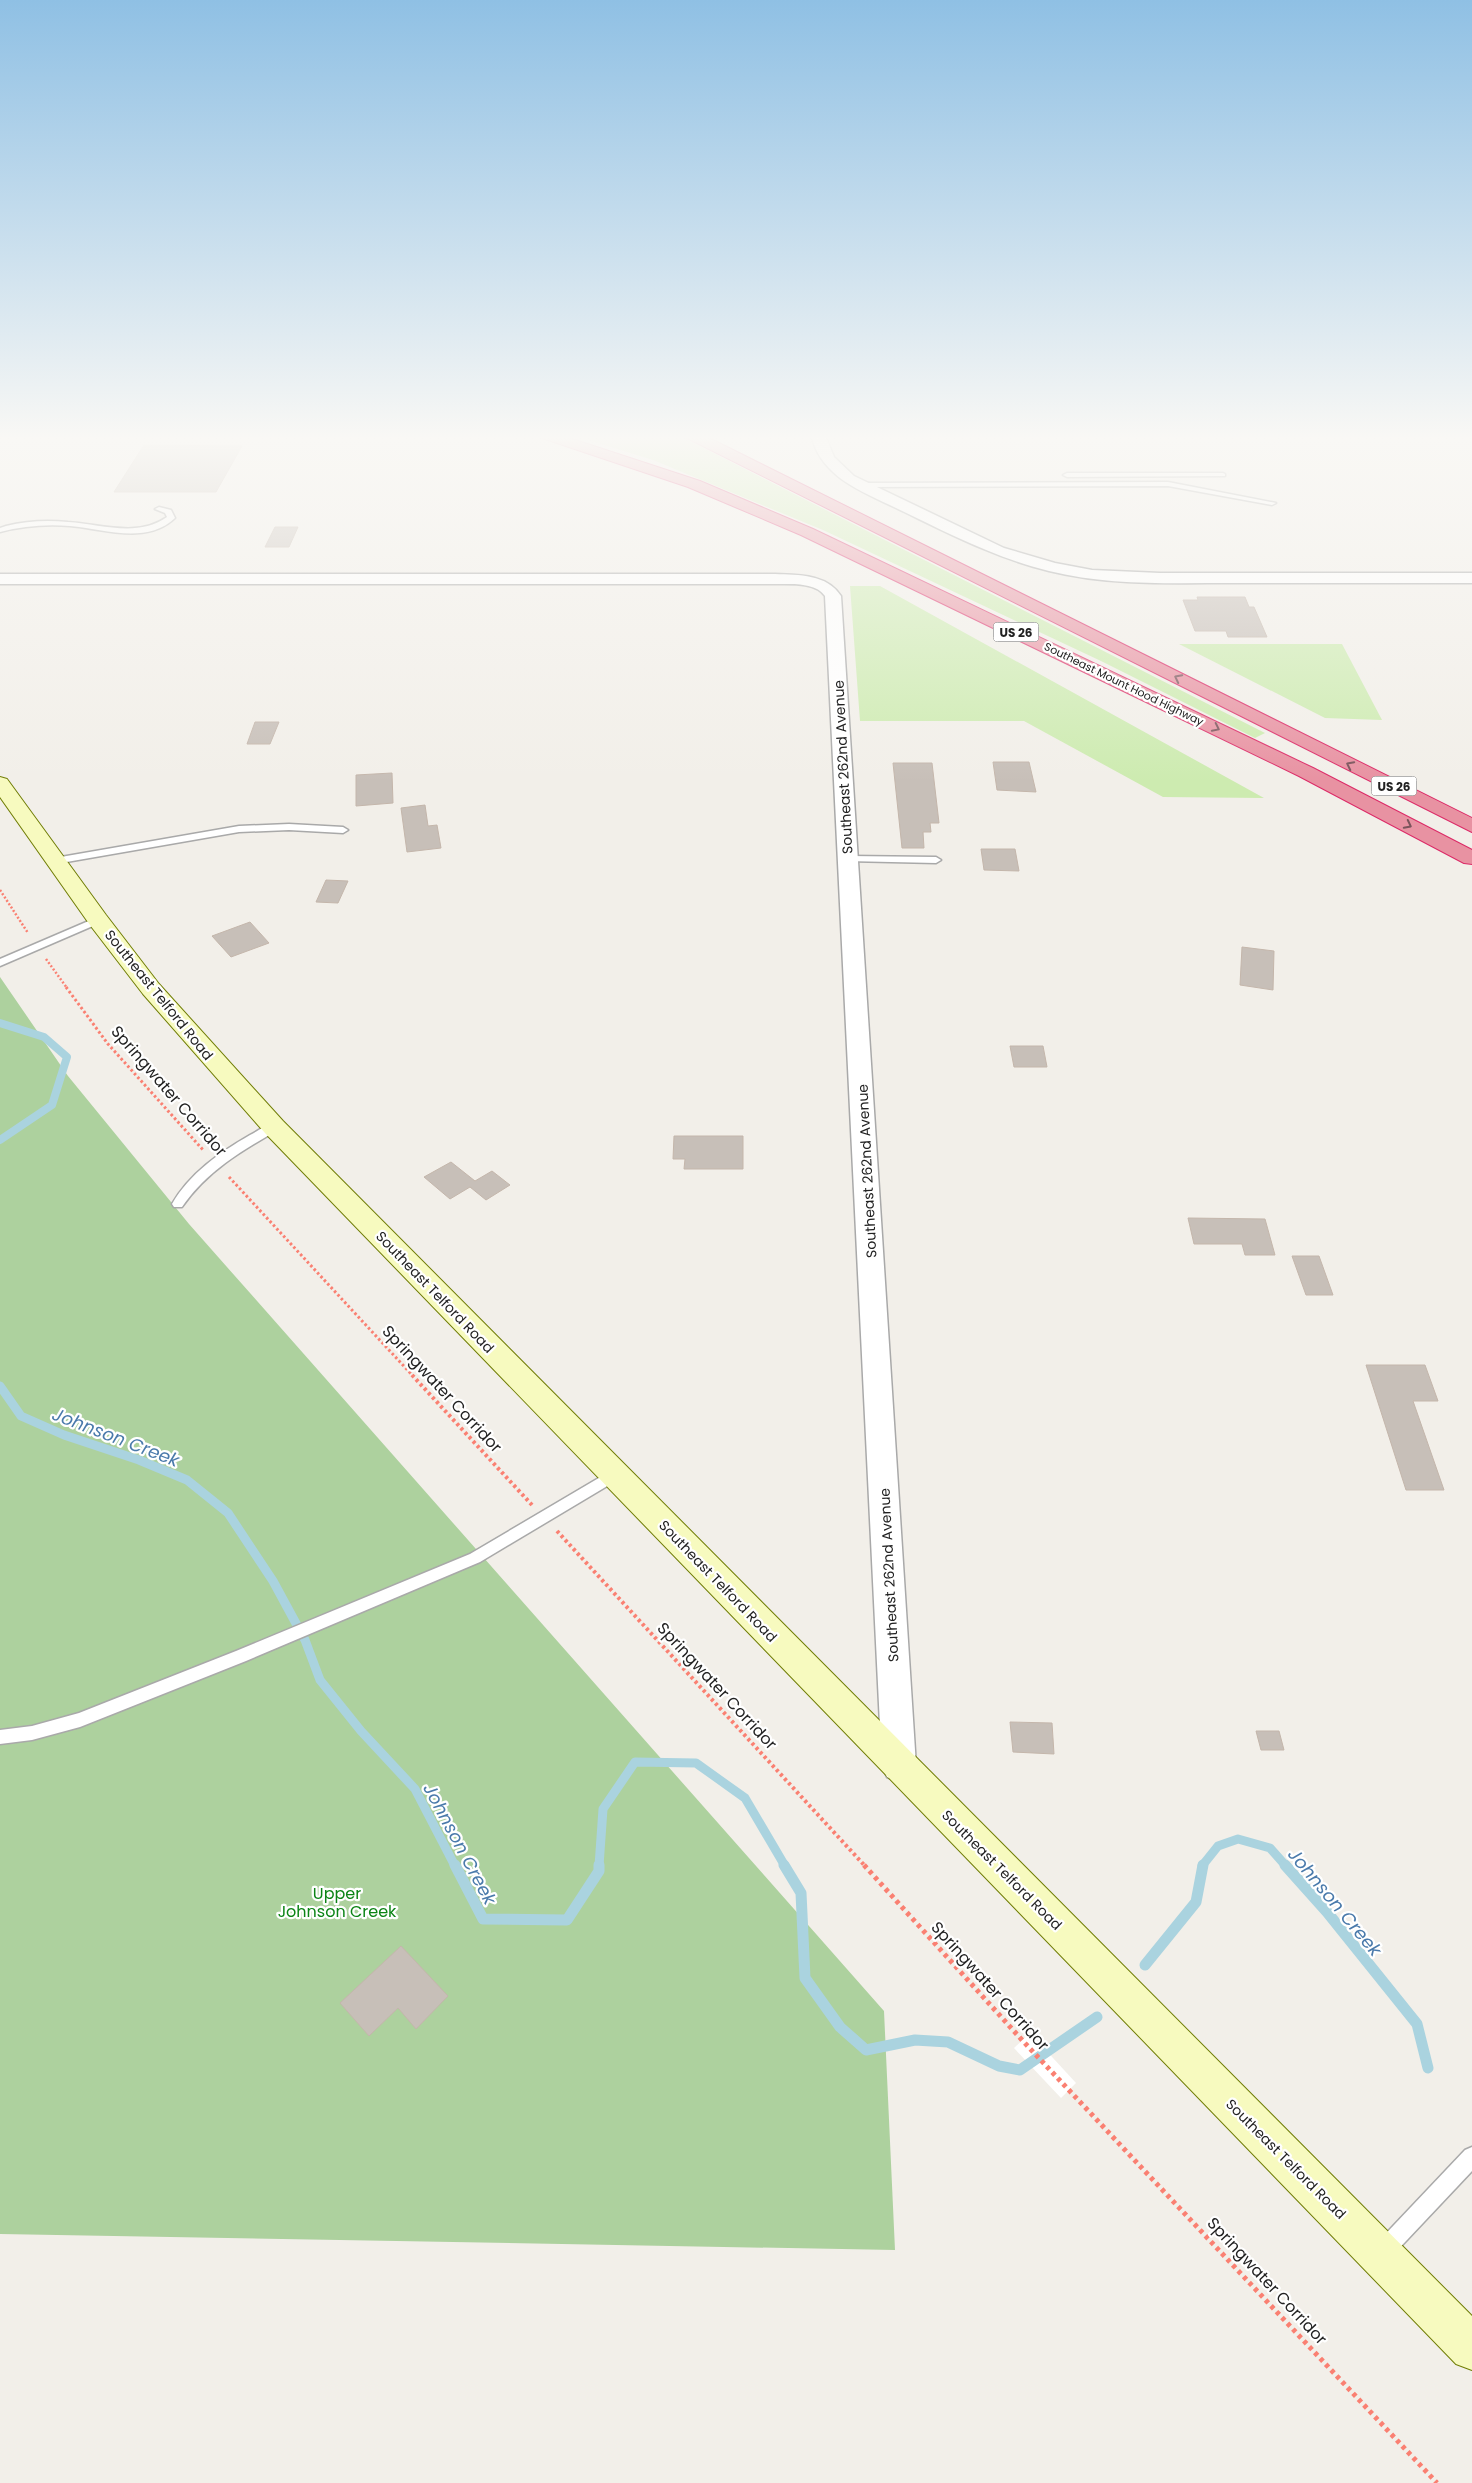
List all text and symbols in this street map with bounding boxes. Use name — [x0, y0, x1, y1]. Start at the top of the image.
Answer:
road number: US 26 — [994, 622, 1038, 642]
street label: Southeast Mount Hood Highway — [1042, 638, 1207, 730]
one-way arrow — [1174, 674, 1183, 684]
street label: Southeast 262nd Avenue — [828, 679, 858, 855]
one-way arrow — [1211, 722, 1220, 732]
one-way arrow — [1346, 761, 1355, 771]
road number: US 26 — [1372, 776, 1416, 796]
one-way arrow — [1403, 818, 1412, 828]
street label: Southeast Telford Road — [100, 926, 218, 1064]
street label: Springwater Corridor — [106, 1021, 232, 1161]
street label: Southeast 262nd Avenue — [852, 1083, 882, 1259]
street label: Southeast Telford Road — [371, 1227, 499, 1357]
street label: Springwater Corridor — [377, 1320, 507, 1458]
water label: Johnson Creek — [49, 1401, 184, 1473]
street label: Southeast 262nd Avenue — [874, 1487, 904, 1663]
street label: Southeast Telford Road — [654, 1516, 782, 1646]
street label: Springwater Corridor — [652, 1617, 782, 1755]
water label: Johnson Creek — [417, 1779, 503, 1910]
street label: Southeast Telford Road — [937, 1805, 1067, 1935]
water label: Johnson Creek — [1282, 1843, 1388, 1962]
park label: Upper Johnson Creek — [278, 1882, 397, 1923]
street label: Springwater Corridor — [926, 1916, 1054, 2056]
street label: Southeast Telford Road — [1221, 2094, 1351, 2224]
street label: Springwater Corridor — [1202, 2212, 1332, 2350]

